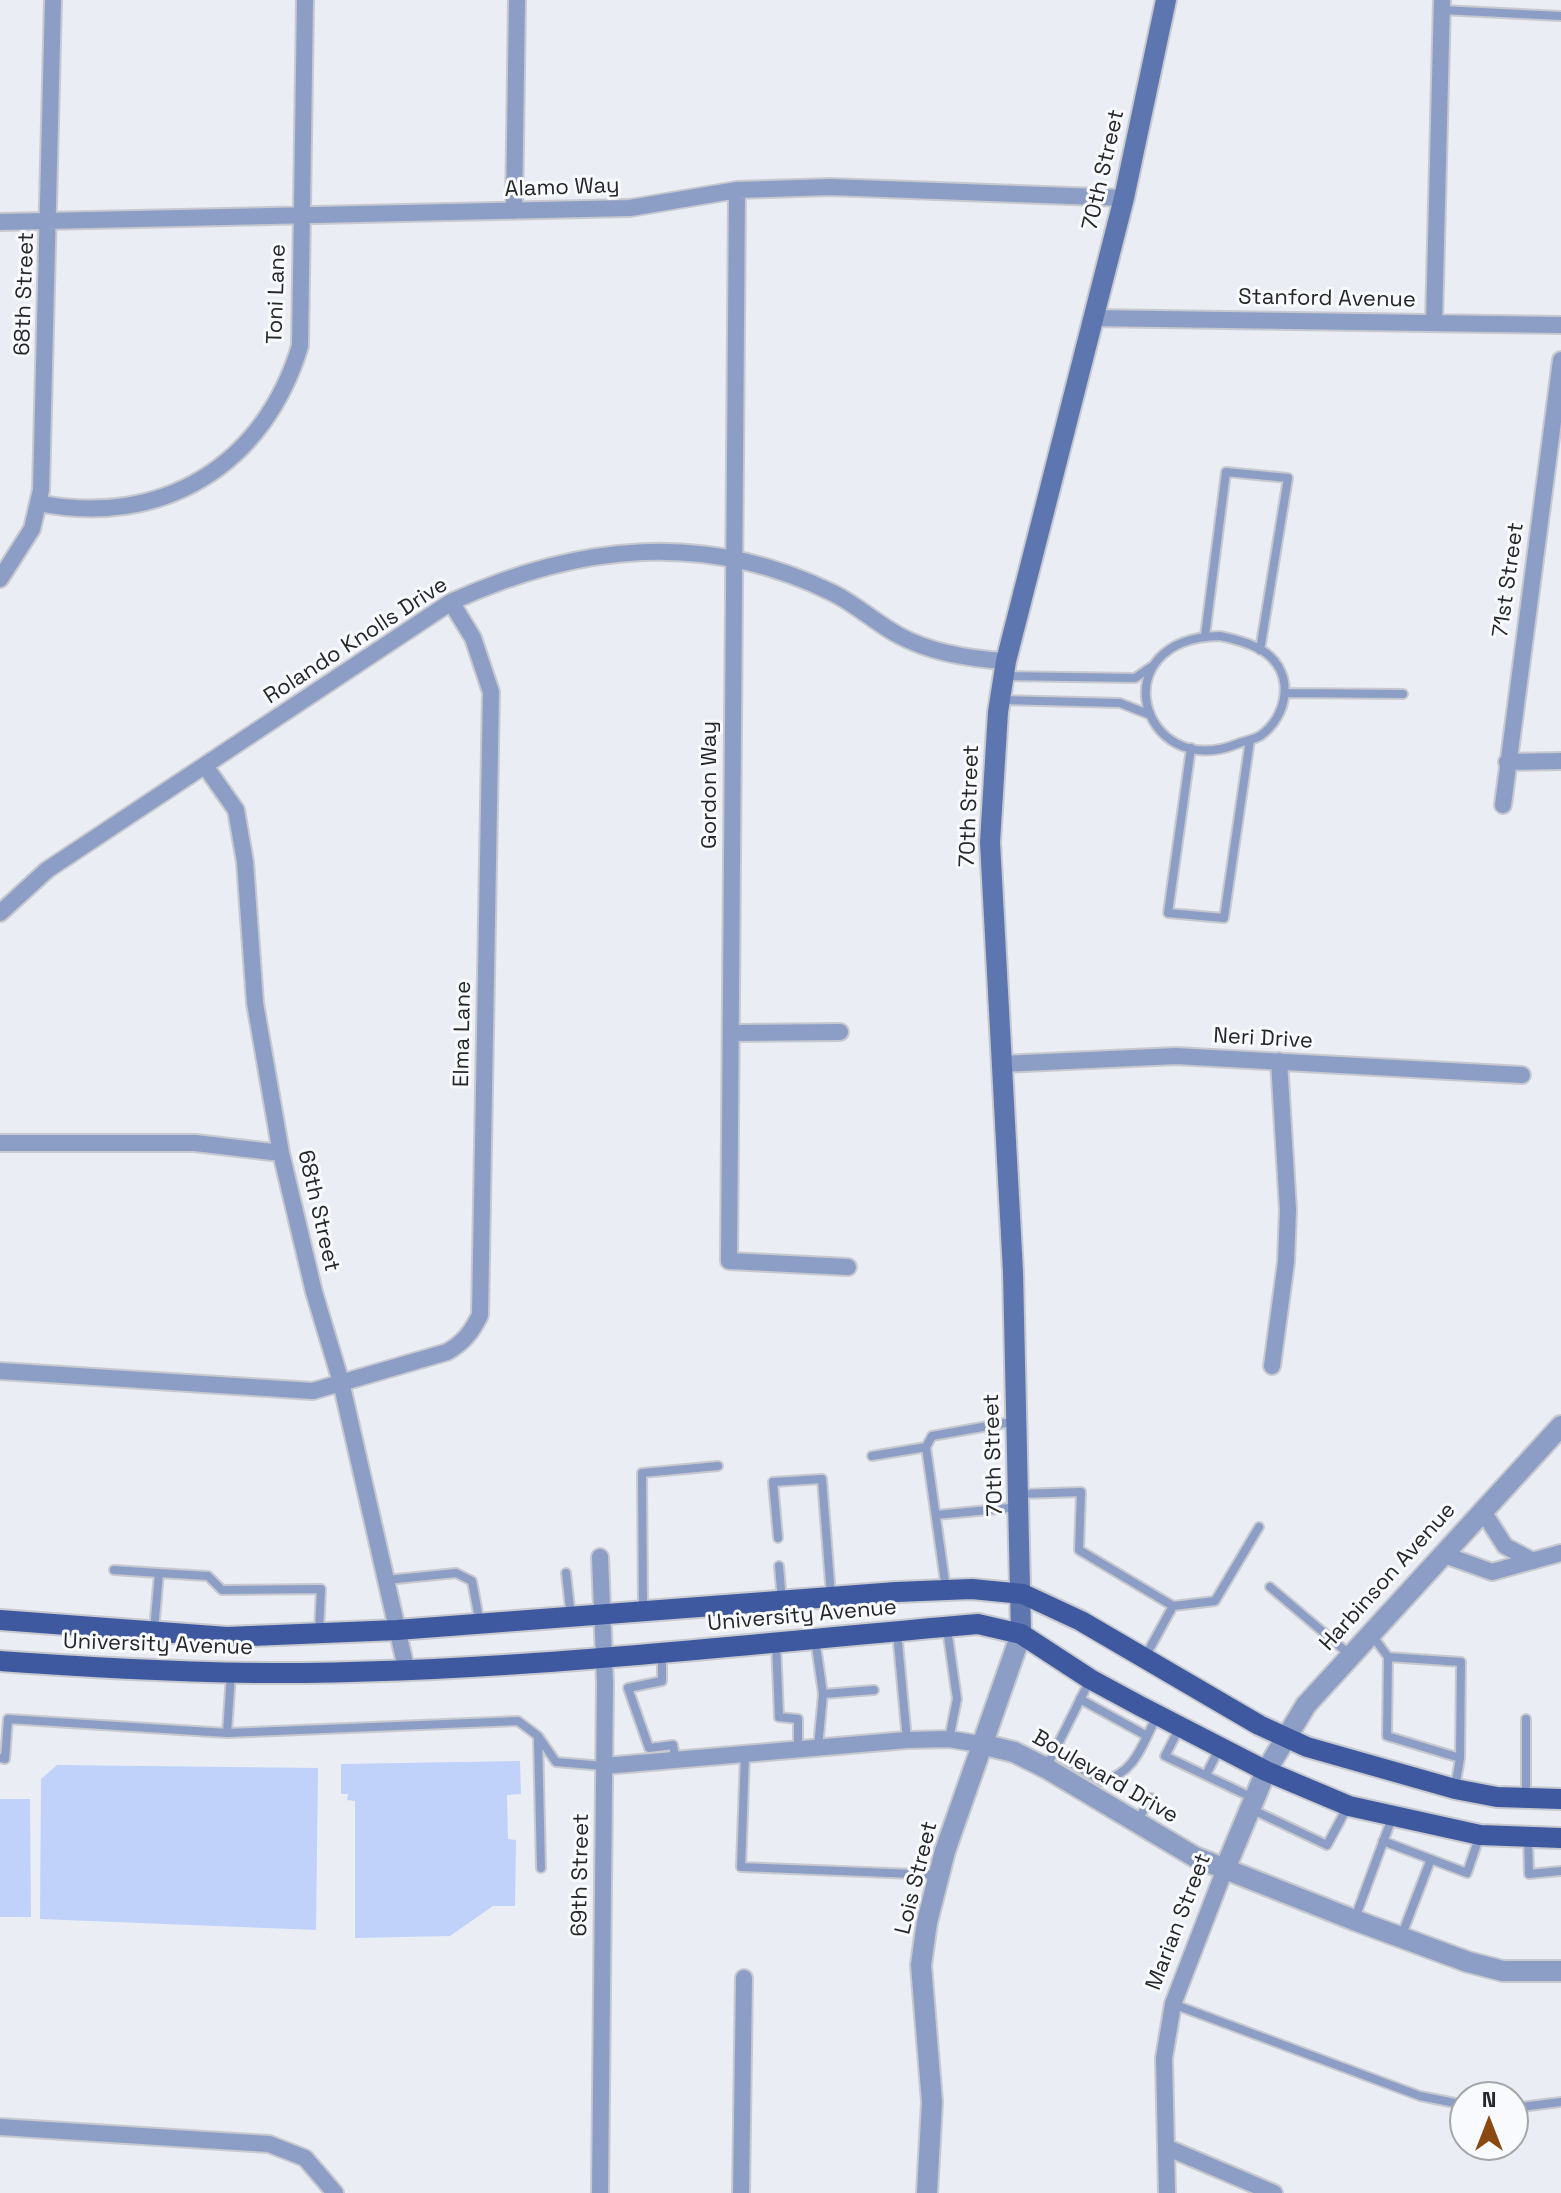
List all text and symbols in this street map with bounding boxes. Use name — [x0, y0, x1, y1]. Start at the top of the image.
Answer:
street label: 70th Street — [1077, 107, 1131, 233]
street label: Alamo Way — [504, 173, 620, 203]
street label: 68th Street — [10, 232, 40, 356]
street label: Toni Lane — [262, 244, 292, 344]
street label: Stanford Avenue — [1238, 284, 1416, 314]
street label: 71st Street — [1488, 521, 1530, 639]
street label: Rolando Knolls Drive — [259, 572, 453, 710]
street label: Gordon Way — [697, 721, 723, 849]
street label: 70th Street — [955, 744, 985, 868]
street label: Elma Lane — [449, 981, 477, 1087]
street label: Neri Drive — [1213, 1023, 1313, 1055]
street label: 68th Street — [291, 1148, 345, 1274]
street label: 70th Street — [979, 1393, 1009, 1517]
street label: Harbinson Avenue — [1314, 1497, 1462, 1657]
street label: University Avenue — [706, 1595, 898, 1637]
street label: University Avenue — [63, 1628, 253, 1662]
street label: Boulevard Drive — [1027, 1725, 1183, 1829]
street label: 69th Street — [567, 1813, 595, 1937]
street label: Lois Street — [890, 1819, 944, 1937]
street label: Marian Street — [1141, 1850, 1217, 1994]
north arrow — [1449, 2081, 1529, 2161]
text: N — [1482, 2085, 1496, 2113]

